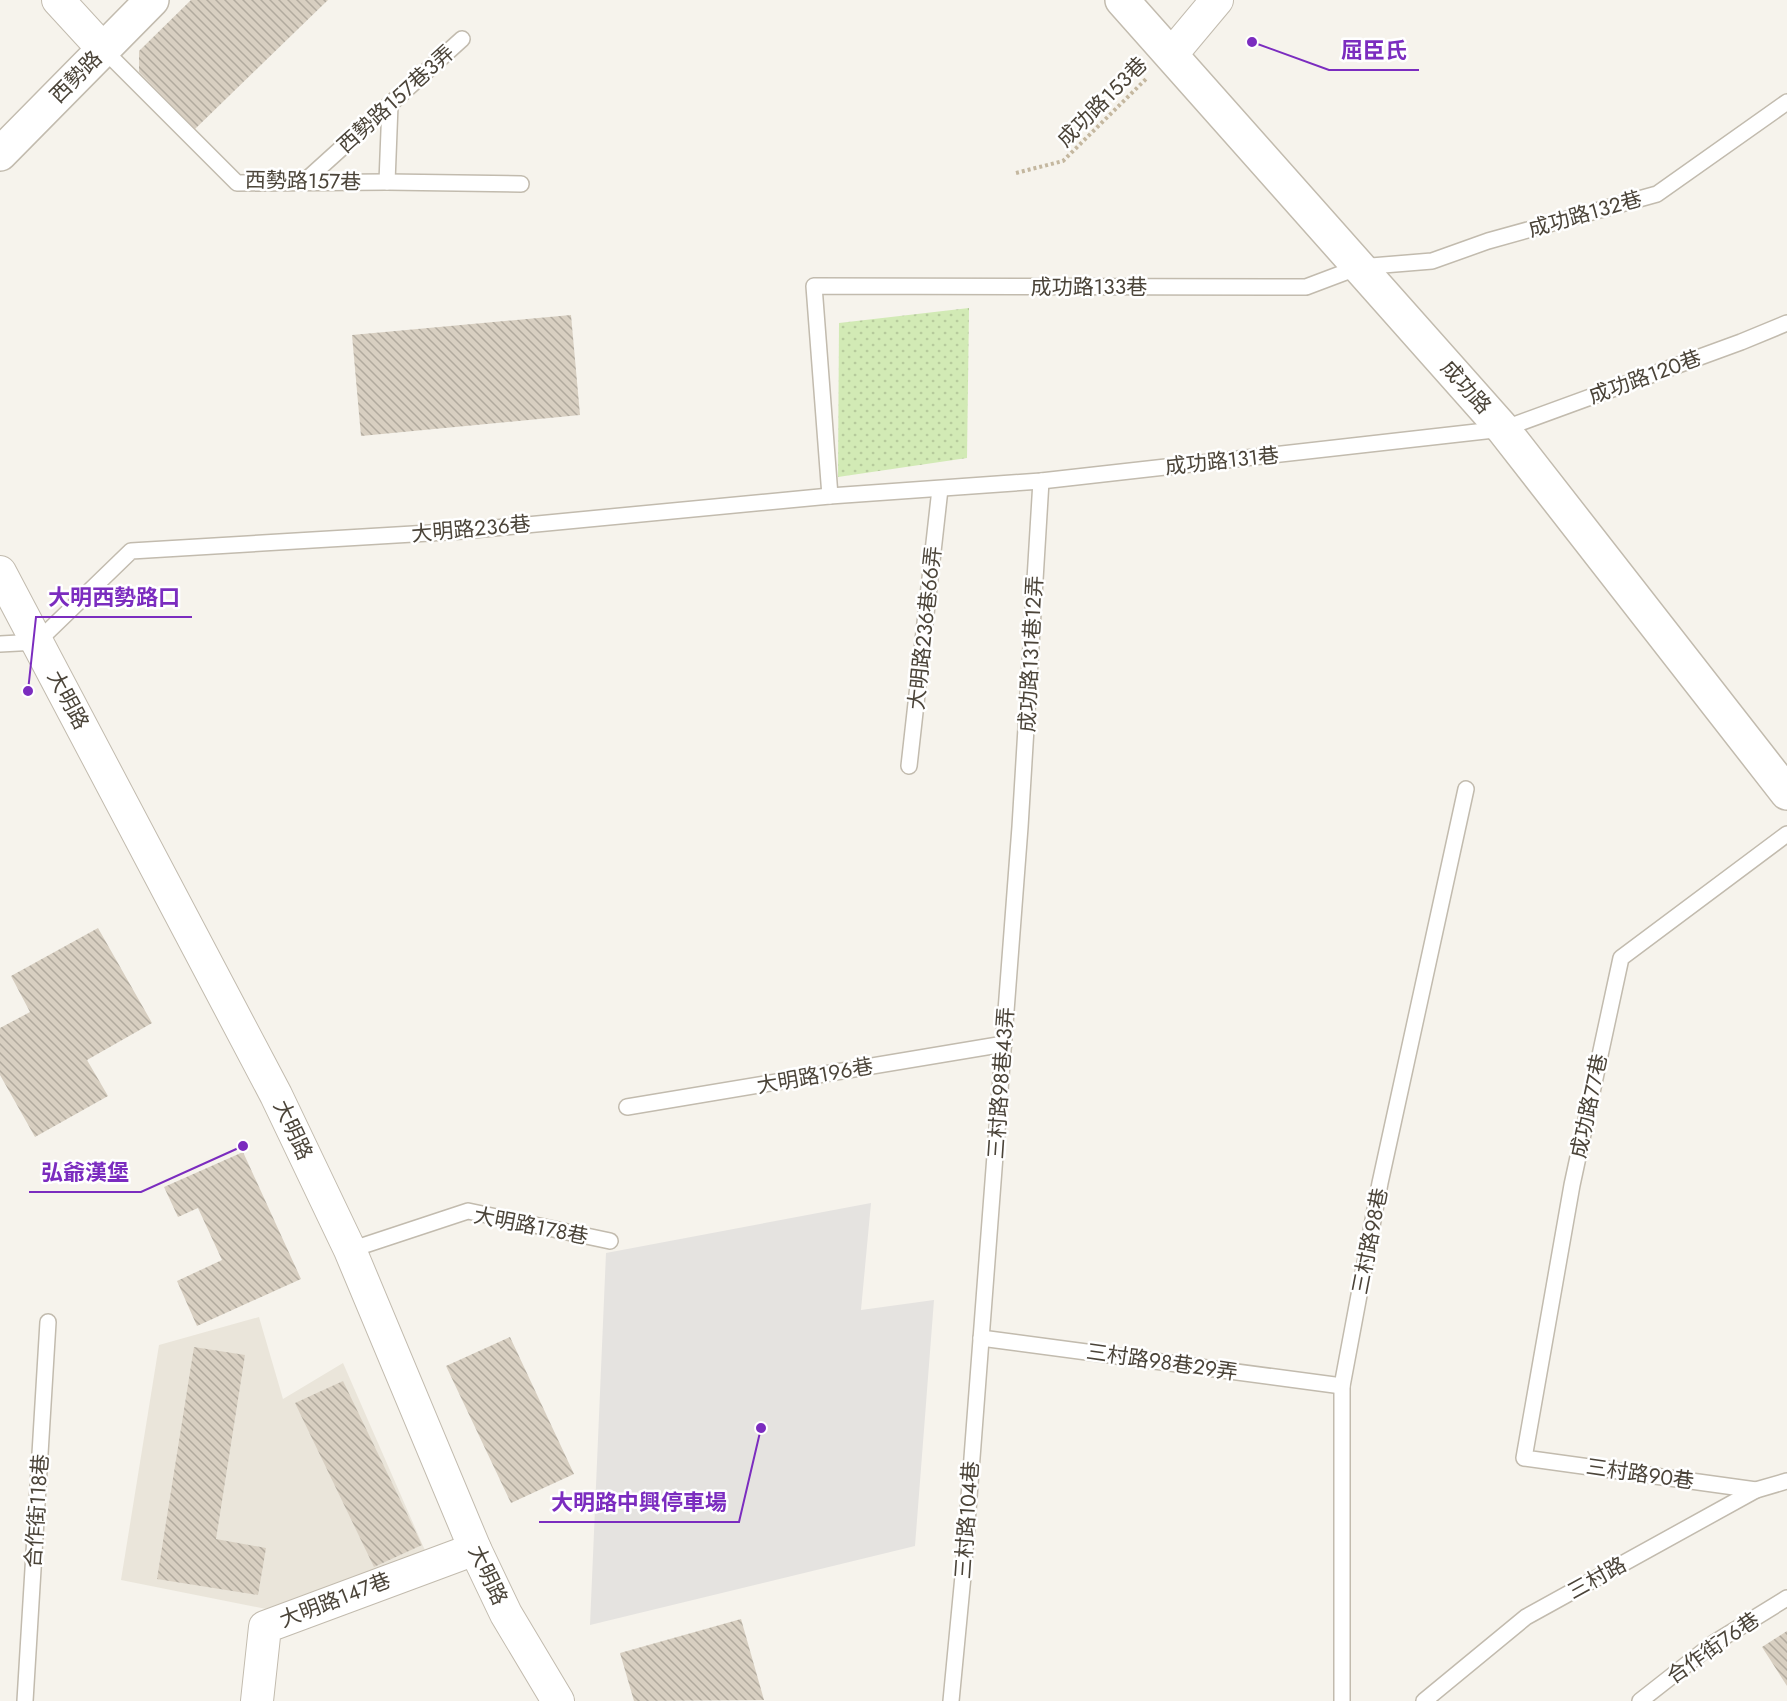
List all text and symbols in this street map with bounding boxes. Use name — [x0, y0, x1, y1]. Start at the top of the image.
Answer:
callout: 屈臣氏 — [1329, 30, 1419, 70]
text: 屈臣氏 — [1341, 34, 1407, 66]
street label: 西勢路157巷3弄 — [331, 38, 461, 160]
street label: 西勢路 — [43, 44, 109, 110]
street label: 成功路153巷 — [1050, 50, 1154, 154]
street label: 西勢路157巷 — [245, 165, 361, 197]
street label: 成功路132巷 — [1525, 183, 1645, 245]
street label: 成功路133巷 — [1031, 272, 1147, 302]
street label: 成功路120巷 — [1584, 343, 1706, 411]
street label: 成功路 — [1434, 354, 1498, 420]
street label: 成功路131巷 — [1164, 440, 1280, 482]
street label: 大明路236巷 — [410, 509, 532, 549]
street label: 大明路236巷66弄 — [901, 545, 949, 711]
street label: 成功路131巷12弄 — [1012, 575, 1050, 733]
callout: 大明西勢路口 — [36, 577, 192, 617]
text: 大明西勢路口 — [48, 581, 180, 613]
street label: 大明路 — [40, 665, 96, 735]
street label: 三村路98巷43弄 — [981, 1006, 1021, 1160]
street label: 大明路196巷 — [754, 1051, 876, 1101]
street label: 成功路77巷 — [1563, 1051, 1615, 1161]
street label: 大明路 — [266, 1095, 320, 1165]
callout: 弘爺漢堡 — [29, 1152, 141, 1192]
text: 弘爺漢堡 — [41, 1156, 129, 1188]
street label: 三村路98巷 — [1345, 1185, 1395, 1297]
street label: 大明路178巷 — [471, 1200, 591, 1252]
street label: 三村路98巷29弄 — [1084, 1337, 1240, 1387]
street label: 三村路90巷 — [1584, 1452, 1696, 1496]
street label: 合作街118巷 — [18, 1453, 56, 1569]
street label: 三村路104巷 — [948, 1460, 986, 1580]
callout: 大明路中興停車場 — [539, 1482, 739, 1522]
text: 大明路中興停車場 — [551, 1486, 727, 1518]
street label: 大明路 — [461, 1540, 515, 1610]
street label: 三村路 — [1562, 1550, 1632, 1606]
street label: 大明路147巷 — [275, 1565, 395, 1635]
street label: 合作街76巷 — [1661, 1605, 1765, 1691]

